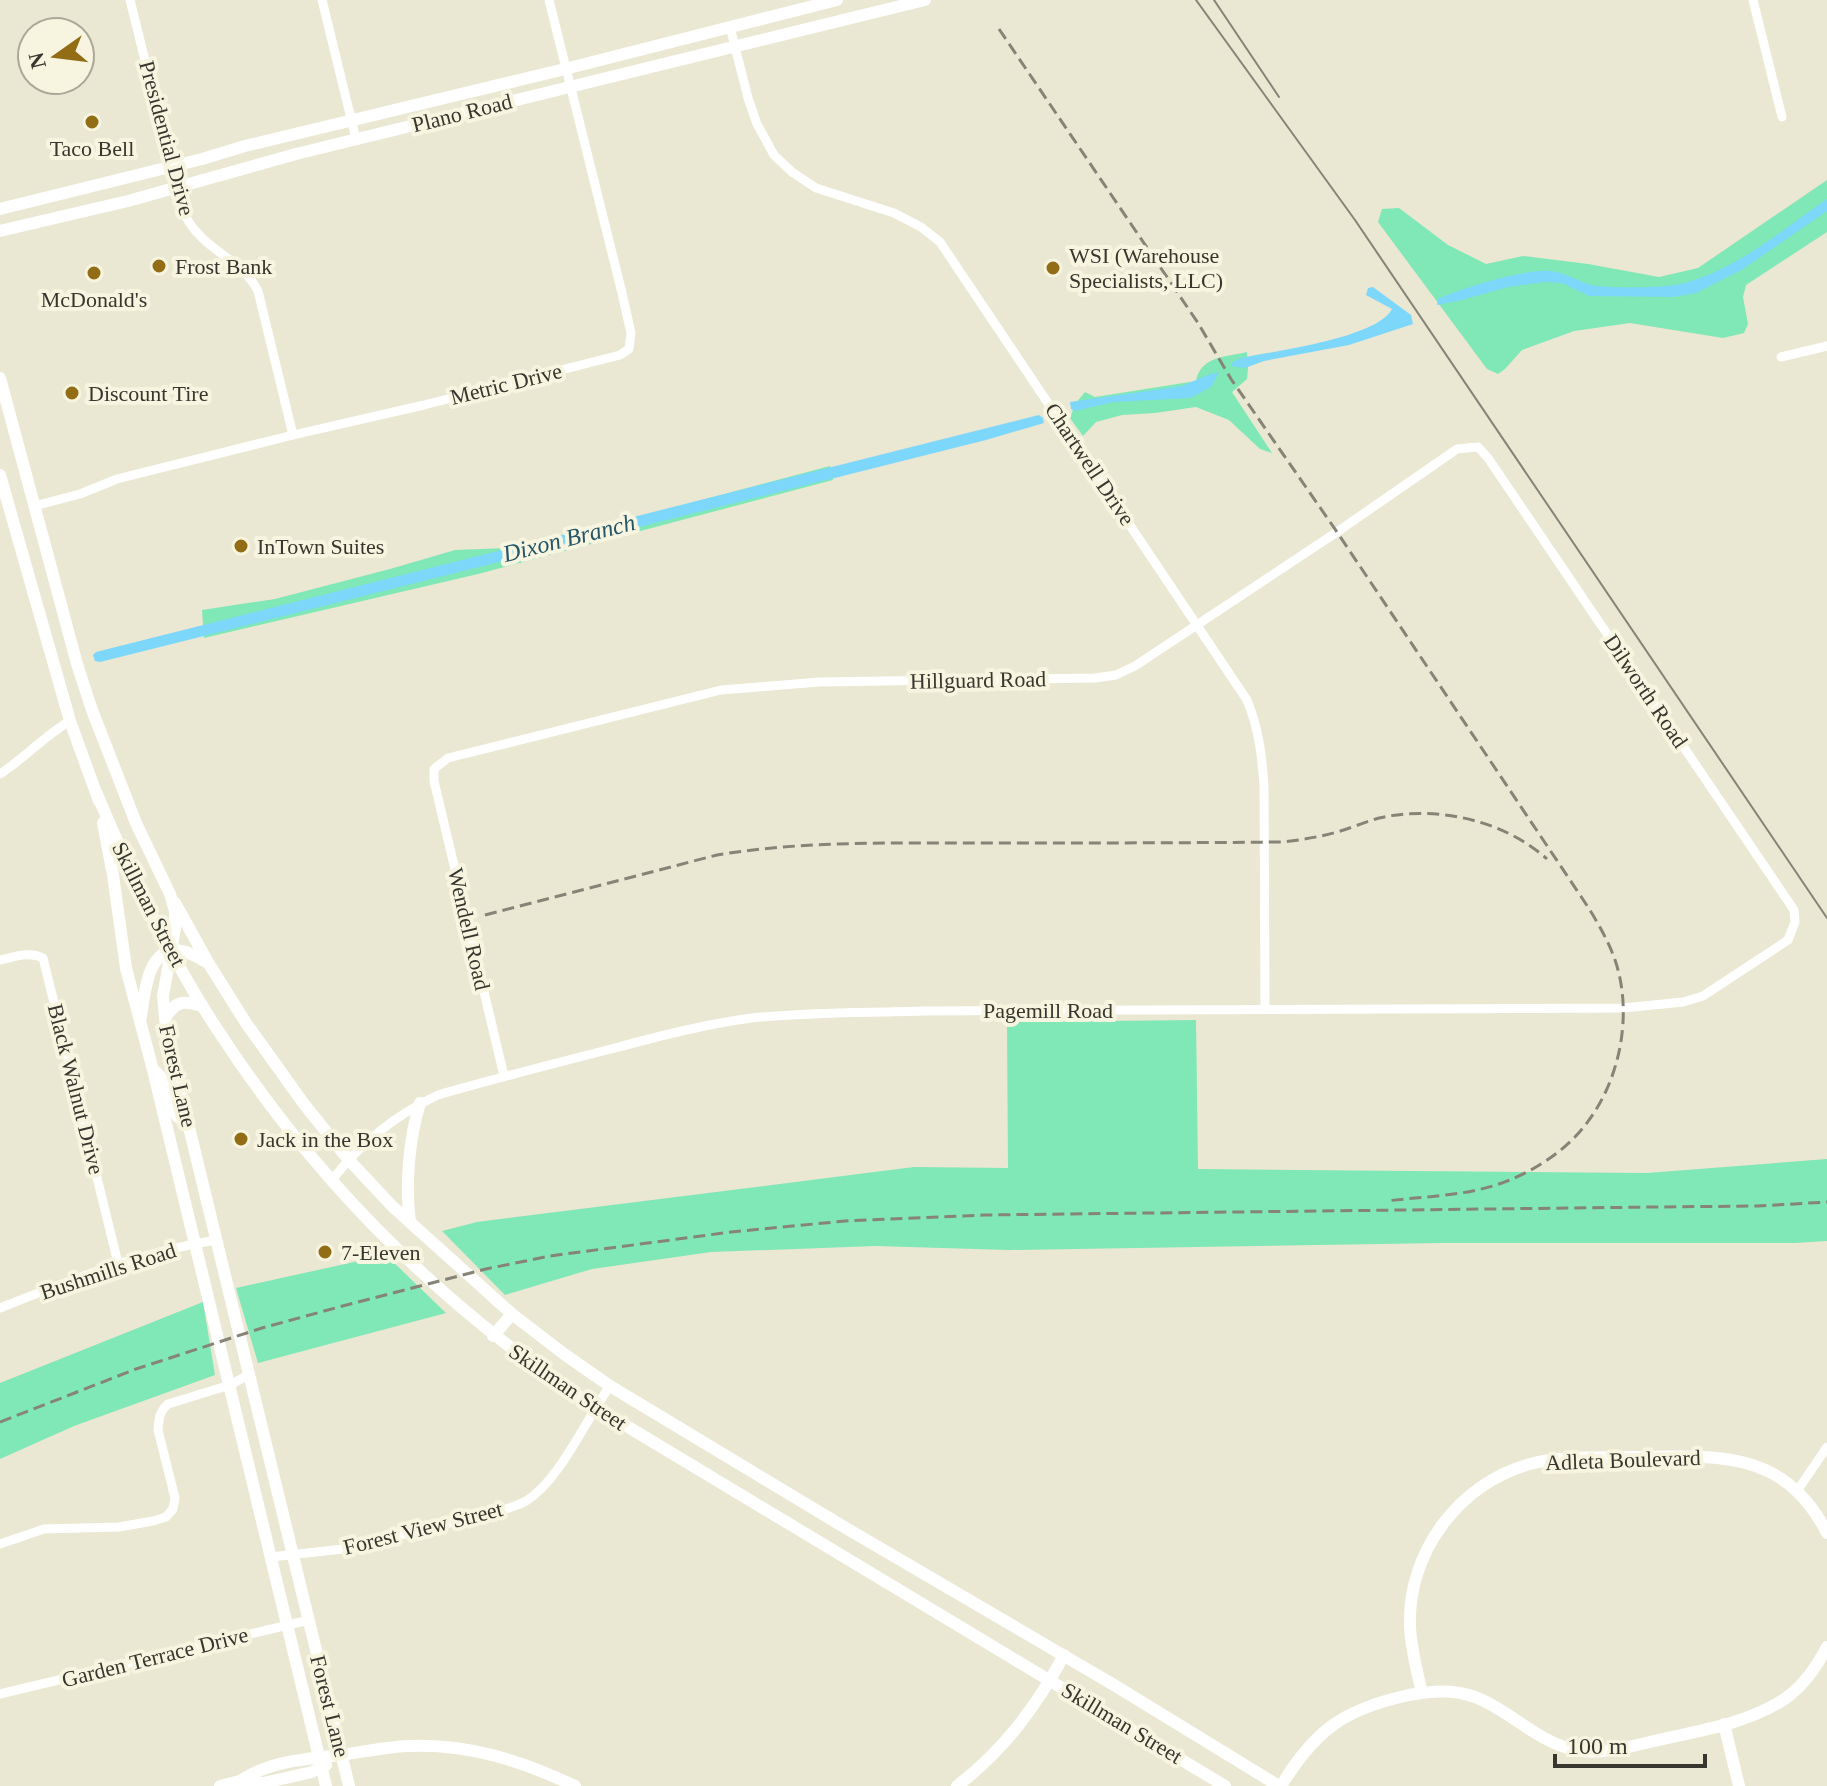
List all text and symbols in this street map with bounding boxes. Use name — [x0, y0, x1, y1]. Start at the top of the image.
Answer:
north arrow — [16, 16, 96, 96]
text: N — [23, 50, 51, 71]
street label: Presidential Drive — [134, 58, 200, 218]
street label: Plano Road — [409, 89, 515, 137]
marker: Taco Bell — [83, 113, 101, 131]
place label: Taco Bell — [50, 136, 134, 161]
place label: WSI (Warehouse Specialists, LLC) — [1069, 243, 1223, 293]
place label: Frost Bank — [175, 254, 272, 279]
marker: Frost Bank — [150, 257, 168, 275]
marker: WSI (Warehouse Specialists, LLC) — [1044, 259, 1062, 277]
marker: McDonald's — [85, 264, 103, 282]
place label: McDonald's — [41, 287, 147, 312]
street label: Metric Drive — [448, 358, 564, 410]
place label: Discount Tire — [88, 381, 208, 406]
marker: Discount Tire — [63, 384, 81, 402]
street label: Chartwell Drive — [1040, 398, 1140, 530]
water label: Dixon Branch — [499, 509, 638, 567]
place label: InTown Suites — [257, 534, 384, 559]
marker: InTown Suites — [232, 537, 250, 555]
street label: Dilworth Road — [1599, 630, 1693, 752]
street label: Hillguard Road — [910, 666, 1046, 694]
street label: Skillman Street — [107, 838, 191, 970]
street label: Wendell Road — [443, 865, 495, 993]
street label: Pagemill Road — [983, 998, 1113, 1023]
street label: Black Walnut Drive — [43, 1001, 109, 1177]
street label: Forest Lane — [154, 1022, 202, 1130]
place label: Jack in the Box — [257, 1127, 393, 1152]
marker: Jack in the Box — [232, 1130, 250, 1148]
street label: Bushmills Road — [37, 1237, 179, 1305]
place label: 7-Eleven — [341, 1240, 420, 1265]
marker: 7-Eleven — [316, 1243, 334, 1261]
street label: Skillman Street — [505, 1339, 631, 1435]
street label: Adleta Boulevard — [1545, 1445, 1701, 1475]
street label: Forest View Street — [341, 1496, 505, 1560]
street label: Garden Terrace Drive — [59, 1622, 251, 1692]
street label: Forest Lane — [305, 1652, 355, 1760]
street label: Skillman Street — [1057, 1677, 1187, 1769]
scale bar — [1555, 1718, 1705, 1768]
text: 100 m — [1567, 1733, 1628, 1759]

